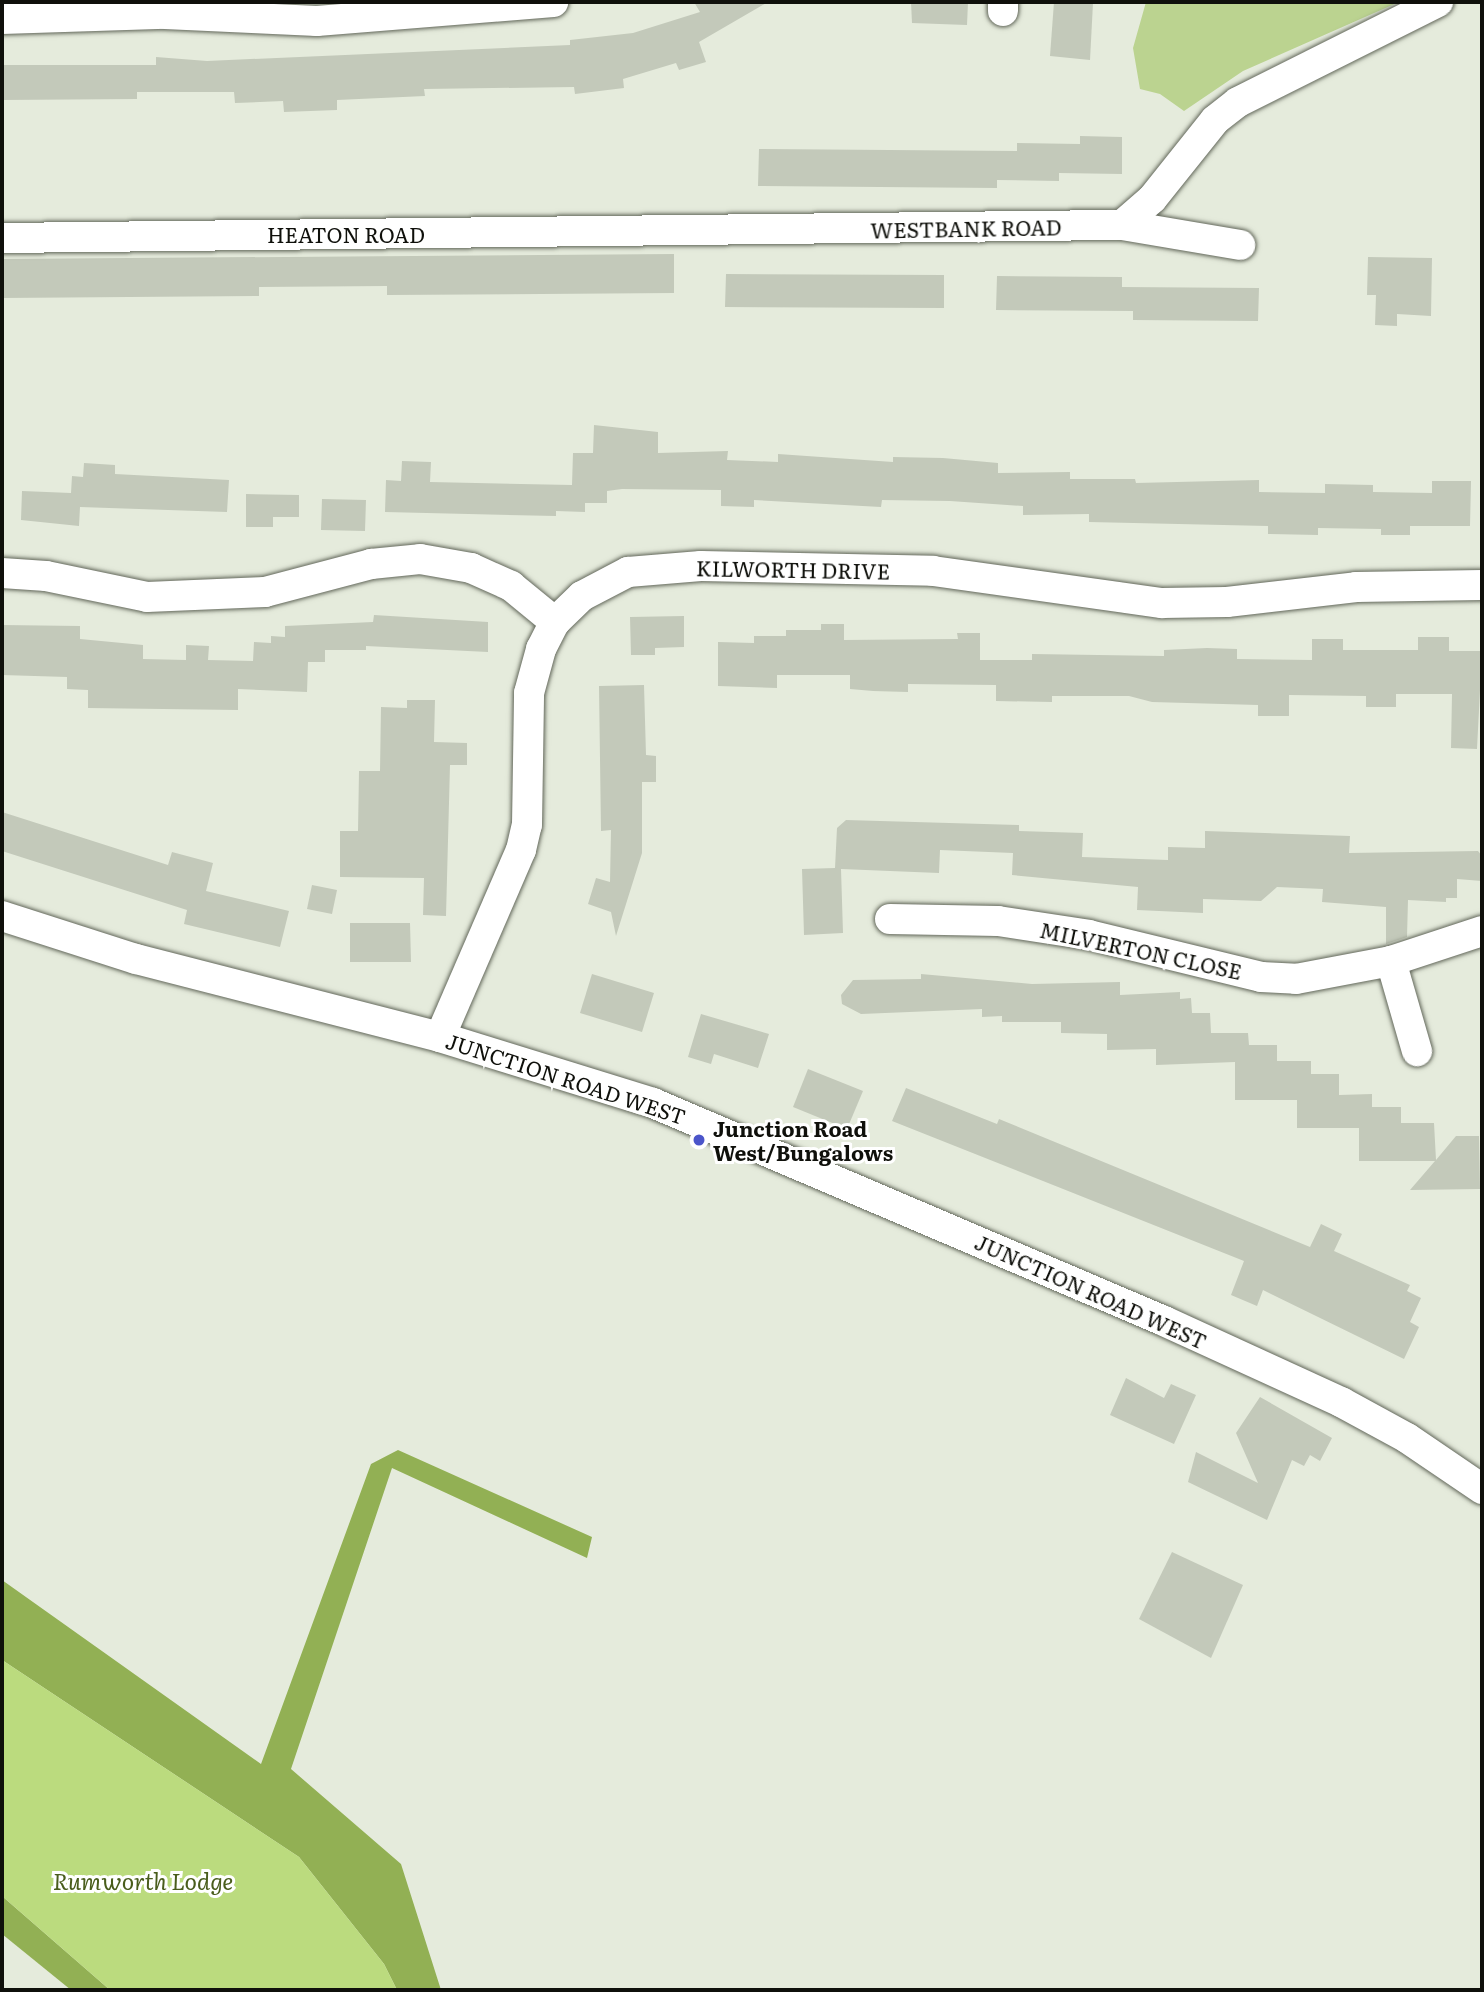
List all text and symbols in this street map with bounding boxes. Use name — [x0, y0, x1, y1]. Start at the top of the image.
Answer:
street label: WESTBANK ROAD — [870, 214, 1062, 242]
street label: HEATON ROAD — [267, 221, 425, 247]
street label: KILWORTH DRIVE — [696, 555, 890, 583]
street label: MILVERTON CLOSE — [1038, 916, 1244, 984]
street label: JUNCTION ROAD WEST — [443, 1027, 689, 1129]
place label: Junction Road West/Bungalows — [713, 1115, 893, 1165]
marker: Junction Road West/Bungalows — [691, 1132, 707, 1148]
street label: JUNCTION ROAD WEST — [971, 1228, 1211, 1354]
water label: Rumworth Lodge — [53, 1866, 233, 1894]

